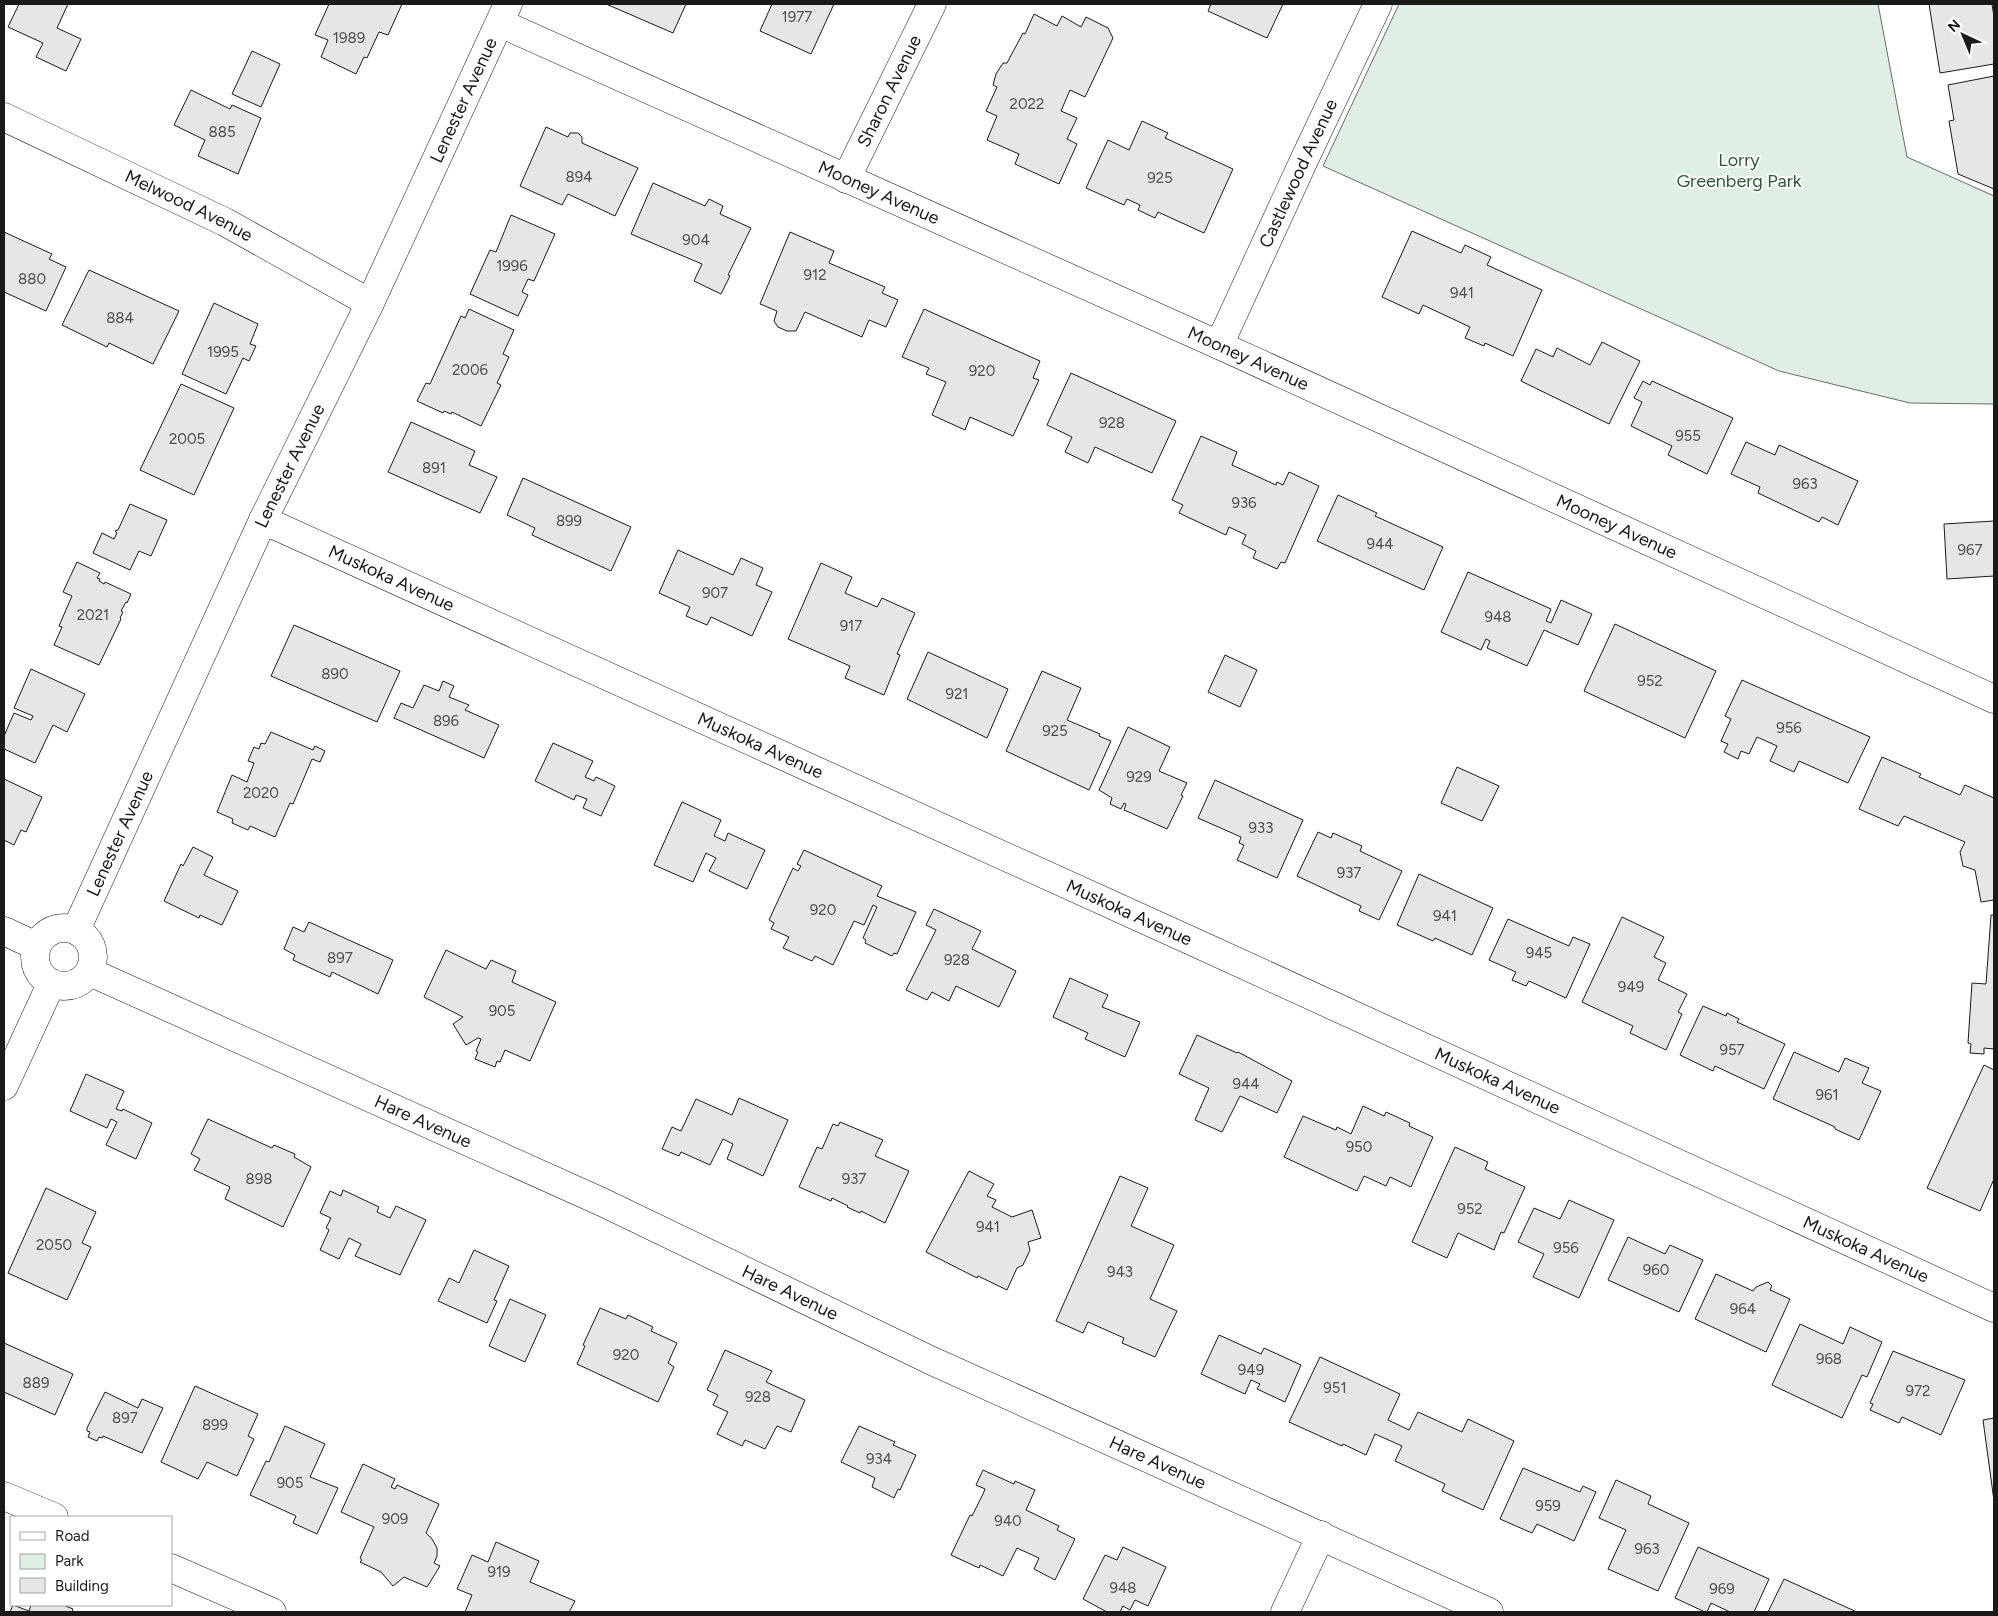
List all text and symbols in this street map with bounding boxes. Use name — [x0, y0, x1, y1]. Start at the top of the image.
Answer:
house number: 1977 — [782, 8, 812, 26]
north arrow — [1938, 10, 1988, 60]
text: N — [1945, 16, 1964, 36]
house number: 1989 — [333, 29, 365, 47]
street label: Sharon Avenue — [852, 31, 926, 151]
street label: Lenester Avenue — [425, 34, 502, 166]
house number: 2022 — [1010, 95, 1044, 113]
street label: Castlewood Avenue — [1254, 95, 1342, 251]
house number: 885 — [208, 123, 236, 141]
park label: Lorry Greenberg Park — [1676, 149, 1802, 192]
street label: Mooney Avenue — [815, 156, 943, 229]
street label: Melwood Avenue — [121, 165, 257, 246]
house number: 894 — [565, 168, 593, 186]
house number: 925 — [1147, 169, 1173, 187]
house number: 904 — [682, 231, 710, 249]
house number: 1996 — [496, 257, 528, 275]
house number: 912 — [803, 266, 827, 284]
house number: 880 — [18, 270, 46, 288]
house number: 941 — [1450, 284, 1474, 302]
house number: 884 — [106, 309, 134, 327]
street label: Mooney Avenue — [1184, 321, 1312, 396]
house number: 1995 — [207, 343, 239, 361]
house number: 2006 — [452, 361, 489, 379]
house number: 920 — [969, 362, 995, 380]
street label: Lenester Avenue — [250, 400, 330, 531]
house number: 928 — [1099, 414, 1125, 432]
house number: 955 — [1675, 427, 1701, 445]
house number: 2005 — [169, 430, 205, 448]
house number: 891 — [422, 459, 446, 477]
house number: 963 — [1792, 475, 1818, 493]
street label: Mooney Avenue — [1553, 490, 1681, 564]
house number: 936 — [1231, 494, 1257, 512]
house number: 899 — [556, 512, 582, 530]
house number: 944 — [1366, 535, 1394, 553]
street label: Muskoka Avenue — [325, 540, 458, 616]
house number: 967 — [1957, 541, 1983, 559]
house number: 907 — [702, 584, 728, 602]
house number: 2021 — [77, 606, 109, 624]
house number: 948 — [1484, 608, 1512, 626]
house number: 917 — [840, 617, 862, 635]
house number: 890 — [321, 665, 349, 683]
house number: 952 — [1637, 672, 1663, 690]
house number: 921 — [945, 685, 969, 703]
street label: Muskoka Avenue — [694, 707, 827, 784]
house number: 896 — [433, 712, 460, 730]
house number: 956 — [1776, 719, 1802, 737]
house number: 925 — [1042, 722, 1068, 740]
street label: Lenester Avenue — [82, 767, 158, 900]
house number: 929 — [1126, 768, 1152, 786]
house number: 2020 — [243, 784, 279, 802]
house number: 933 — [1249, 819, 1273, 837]
house number: 937 — [1337, 864, 1361, 882]
street label: Muskoka Avenue — [1063, 875, 1196, 951]
house number: 920 — [810, 901, 836, 919]
house number: 941 — [1433, 907, 1457, 925]
house number: 945 — [1526, 944, 1552, 962]
house number: 897 — [327, 949, 353, 967]
house number: 928 — [944, 951, 970, 969]
house number: 949 — [1618, 978, 1644, 996]
house number: 905 — [489, 1002, 515, 1020]
house number: 957 — [1719, 1041, 1745, 1059]
street label: Muskoka Avenue — [1431, 1043, 1564, 1119]
house number: 944 — [1232, 1075, 1260, 1093]
house number: 961 — [1815, 1086, 1839, 1104]
street label: Hare Avenue — [371, 1090, 475, 1153]
house number: 950 — [1346, 1138, 1372, 1156]
house number: 898 — [246, 1170, 272, 1188]
house number: 937 — [842, 1170, 866, 1188]
house number: 952 — [1457, 1200, 1483, 1218]
street label: Muskoka Avenue — [1800, 1211, 1932, 1288]
house number: 941 — [976, 1218, 1000, 1236]
house number: 2050 — [36, 1236, 72, 1254]
house number: 956 — [1553, 1239, 1579, 1257]
street label: Hare Avenue — [738, 1260, 842, 1325]
house number: 960 — [1643, 1261, 1669, 1279]
house number: 943 — [1107, 1263, 1133, 1281]
house number: 964 — [1730, 1300, 1756, 1318]
house number: 920 — [613, 1346, 639, 1364]
house number: 968 — [1816, 1350, 1842, 1368]
house number: 949 — [1238, 1361, 1264, 1379]
house number: 889 — [23, 1374, 49, 1392]
house number: 951 — [1323, 1379, 1347, 1397]
house number: 972 — [1906, 1382, 1930, 1400]
house number: 928 — [745, 1388, 771, 1406]
house number: 897 — [112, 1409, 138, 1427]
house number: 899 — [202, 1416, 228, 1434]
street label: Hare Avenue — [1106, 1431, 1210, 1494]
house number: 934 — [866, 1450, 892, 1468]
house number: 905 — [277, 1474, 303, 1492]
house number: 959 — [1535, 1497, 1561, 1515]
house number: 909 — [382, 1510, 408, 1528]
house number: 940 — [994, 1512, 1022, 1530]
legend — [10, 1516, 172, 1606]
text: Road — [55, 1527, 90, 1545]
house number: 963 — [1634, 1540, 1660, 1558]
text: Park — [55, 1552, 84, 1570]
house number: 919 — [487, 1563, 511, 1581]
text: Building — [55, 1577, 109, 1595]
house number: 948 — [1109, 1579, 1137, 1597]
house number: 969 — [1709, 1580, 1735, 1598]

